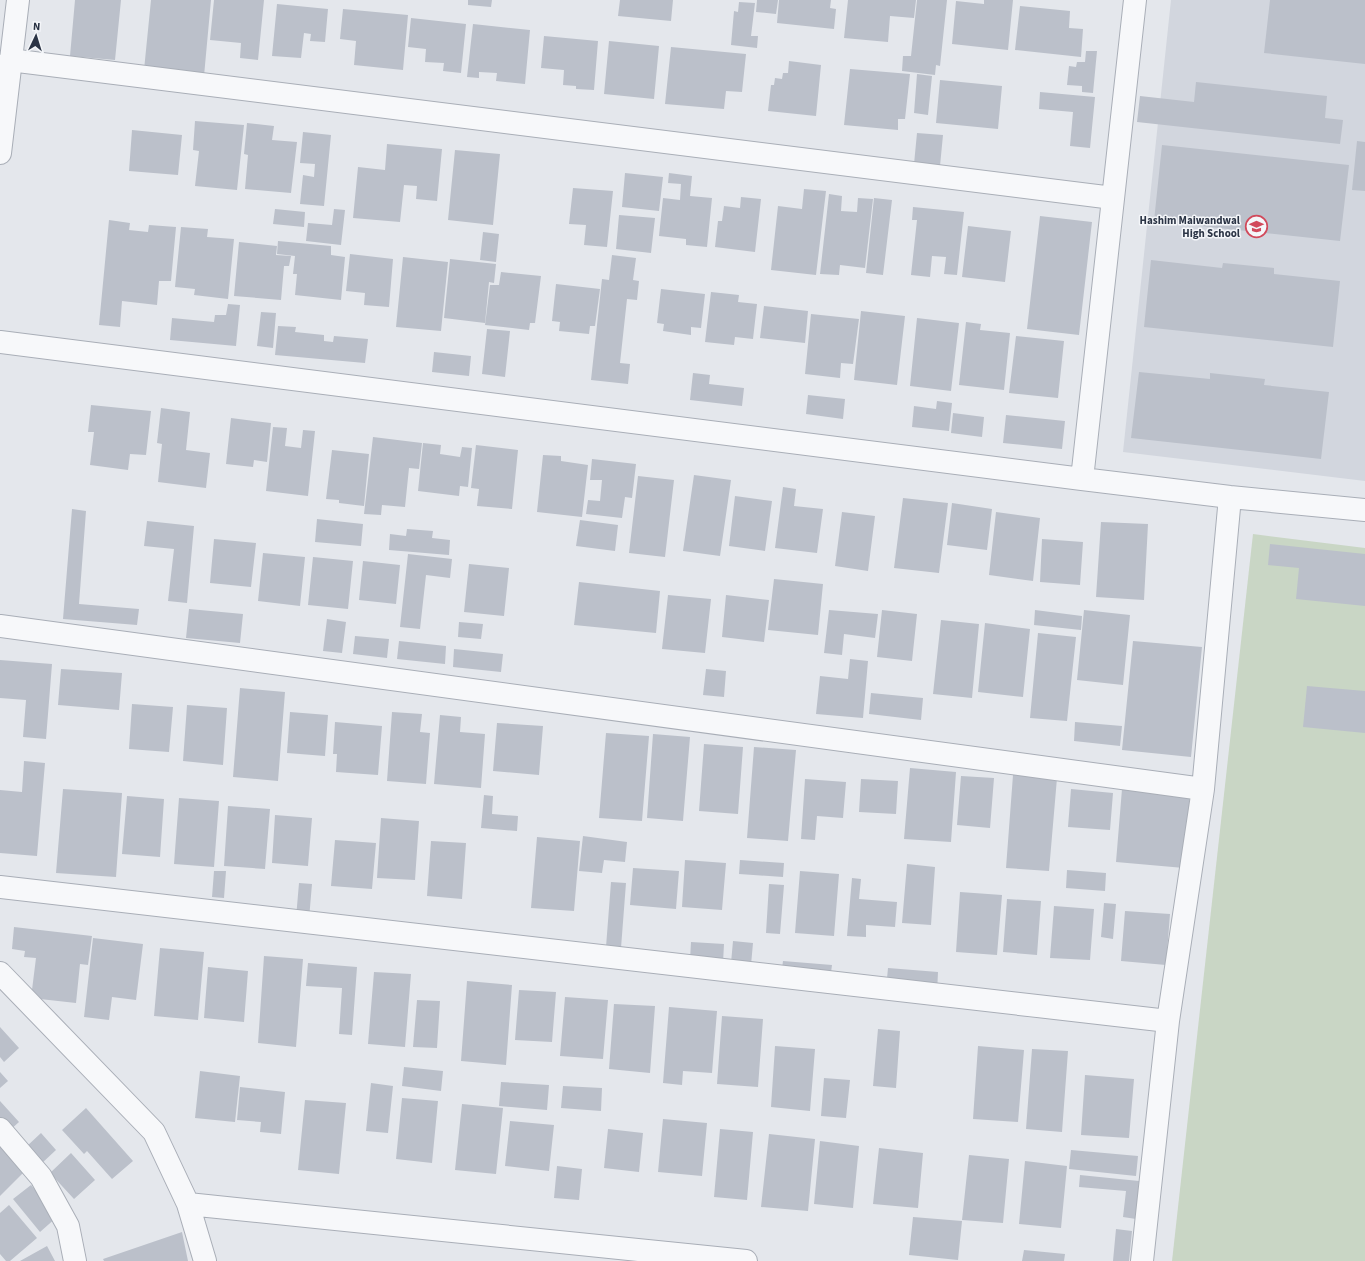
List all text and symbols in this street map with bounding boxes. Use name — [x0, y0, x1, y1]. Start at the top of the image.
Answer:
north arrow — [16, 16, 56, 56]
text: N — [32, 19, 41, 34]
place label: Hashim Maiwandwal High School — [1140, 213, 1241, 241]
school or university icon: Hashim Maiwandwal High School — [1243, 213, 1269, 239]

